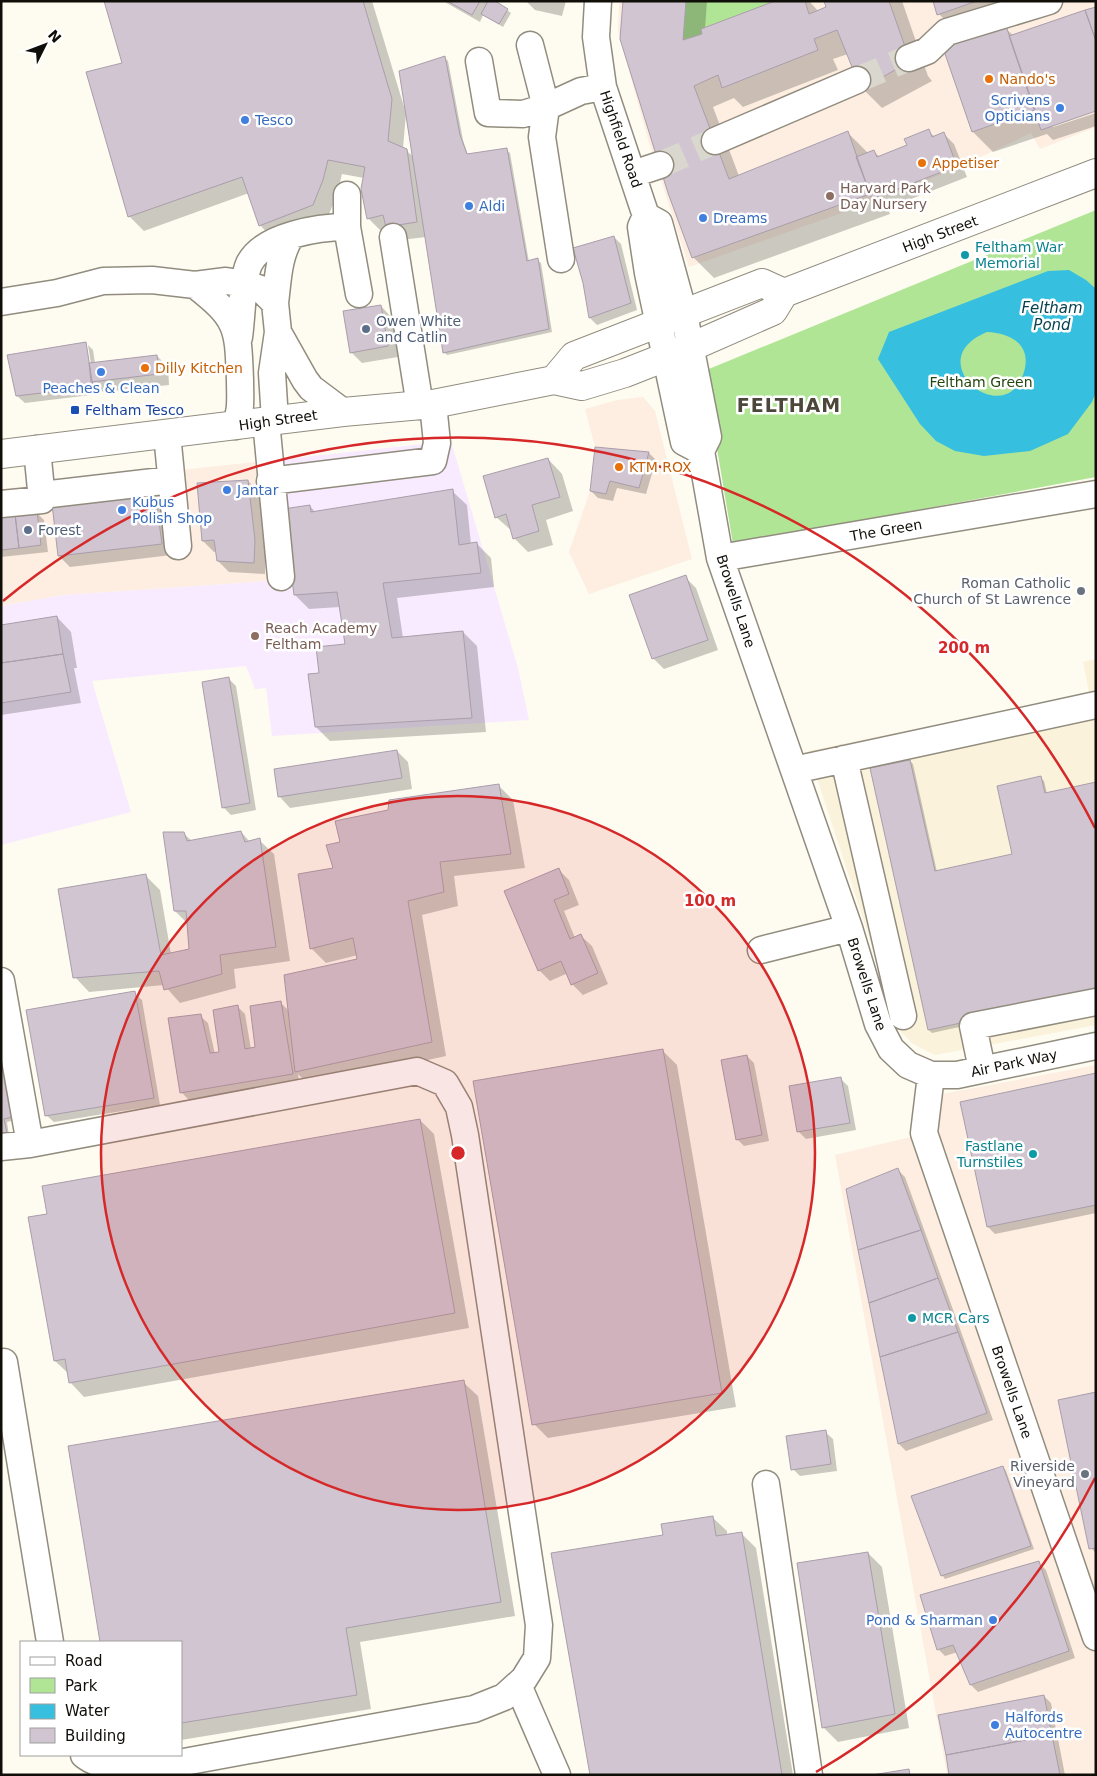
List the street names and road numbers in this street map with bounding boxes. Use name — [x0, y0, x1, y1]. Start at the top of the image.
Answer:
street label: Highfield Road — [597, 88, 645, 190]
street label: High Street — [900, 212, 980, 256]
street label: High Street — [238, 406, 319, 433]
street label: The Green — [848, 516, 923, 544]
street label: Browells Lane — [713, 552, 759, 650]
street label: Browells Lane — [844, 935, 890, 1033]
street label: Air Park Way — [969, 1046, 1059, 1080]
street label: Browells Lane — [989, 1344, 1035, 1440]

